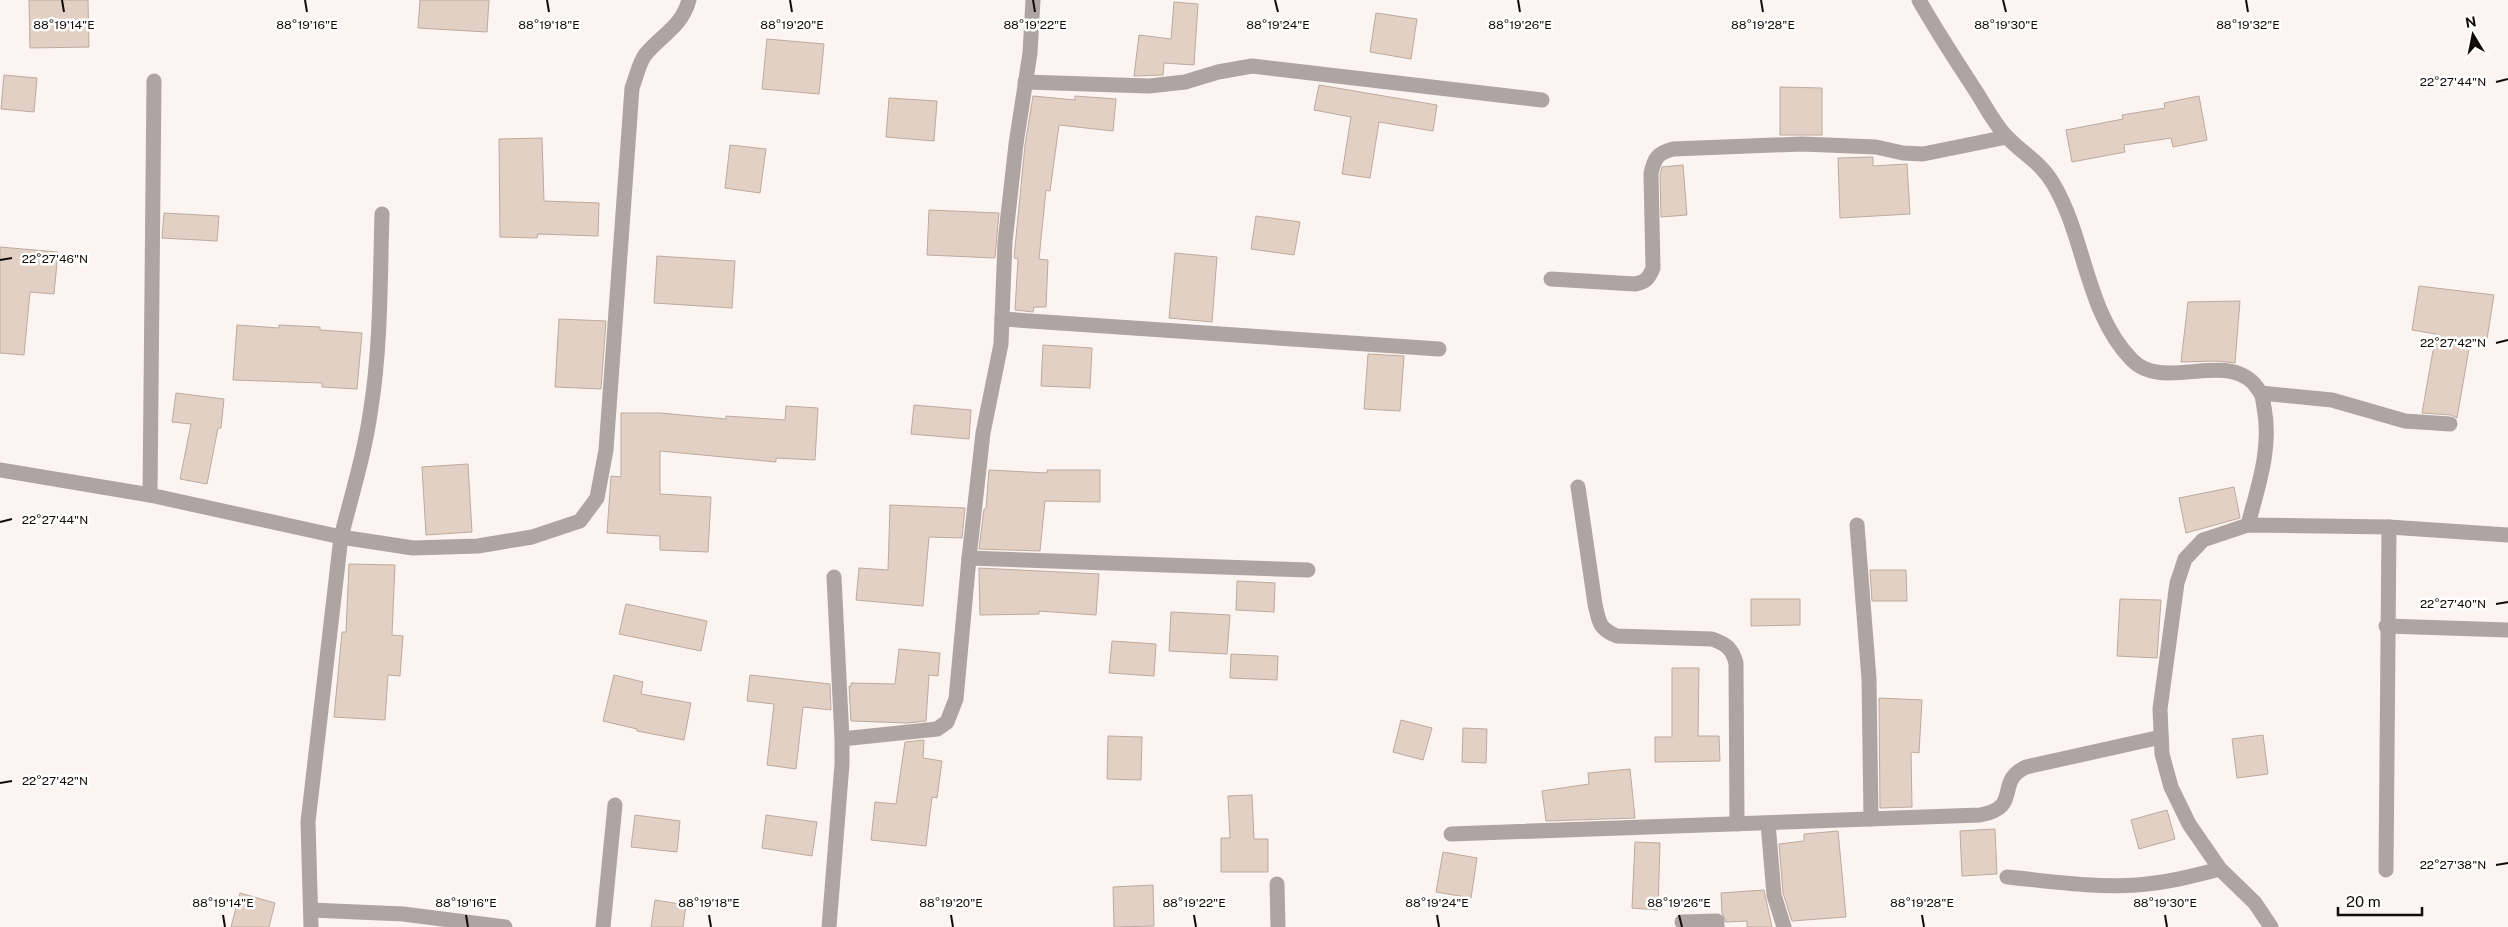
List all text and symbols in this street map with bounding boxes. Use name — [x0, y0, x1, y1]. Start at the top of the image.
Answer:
north arrow — [2448, 10, 2498, 60]
text: N — [2464, 13, 2478, 31]
text: 88°19'14"E — [33, 18, 95, 32]
text: 88°19'16"E — [276, 18, 338, 32]
text: 88°19'18"E — [518, 18, 580, 32]
text: 88°19'20"E — [760, 18, 824, 32]
text: 88°19'22"E — [1003, 18, 1067, 32]
text: 88°19'24"E — [1246, 18, 1310, 32]
text: 88°19'26"E — [1488, 18, 1552, 32]
text: 88°19'28"E — [1731, 18, 1795, 32]
text: 88°19'30"E — [1974, 18, 2038, 32]
text: 88°19'32"E — [2216, 18, 2280, 32]
text: 22°27'44"N — [2420, 75, 2486, 89]
text: 22°27'46"N — [22, 252, 88, 266]
text: 22°27'42"N — [2420, 336, 2486, 350]
text: 22°27'44"N — [22, 513, 88, 527]
text: 22°27'40"N — [2420, 597, 2486, 611]
text: 22°27'42"N — [22, 774, 88, 788]
text: 22°27'38"N — [2420, 858, 2486, 872]
scale bar — [2338, 884, 2422, 916]
text: 20 m — [2346, 893, 2381, 910]
text: 88°19'14"E — [192, 896, 254, 910]
text: 88°19'16"E — [435, 896, 497, 910]
text: 88°19'18"E — [678, 896, 740, 910]
text: 88°19'20"E — [919, 896, 983, 910]
text: 88°19'22"E — [1162, 896, 1226, 910]
text: 88°19'24"E — [1405, 896, 1469, 910]
text: 88°19'26"E — [1647, 896, 1711, 910]
text: 88°19'28"E — [1890, 896, 1954, 910]
text: 88°19'30"E — [2133, 896, 2197, 910]

